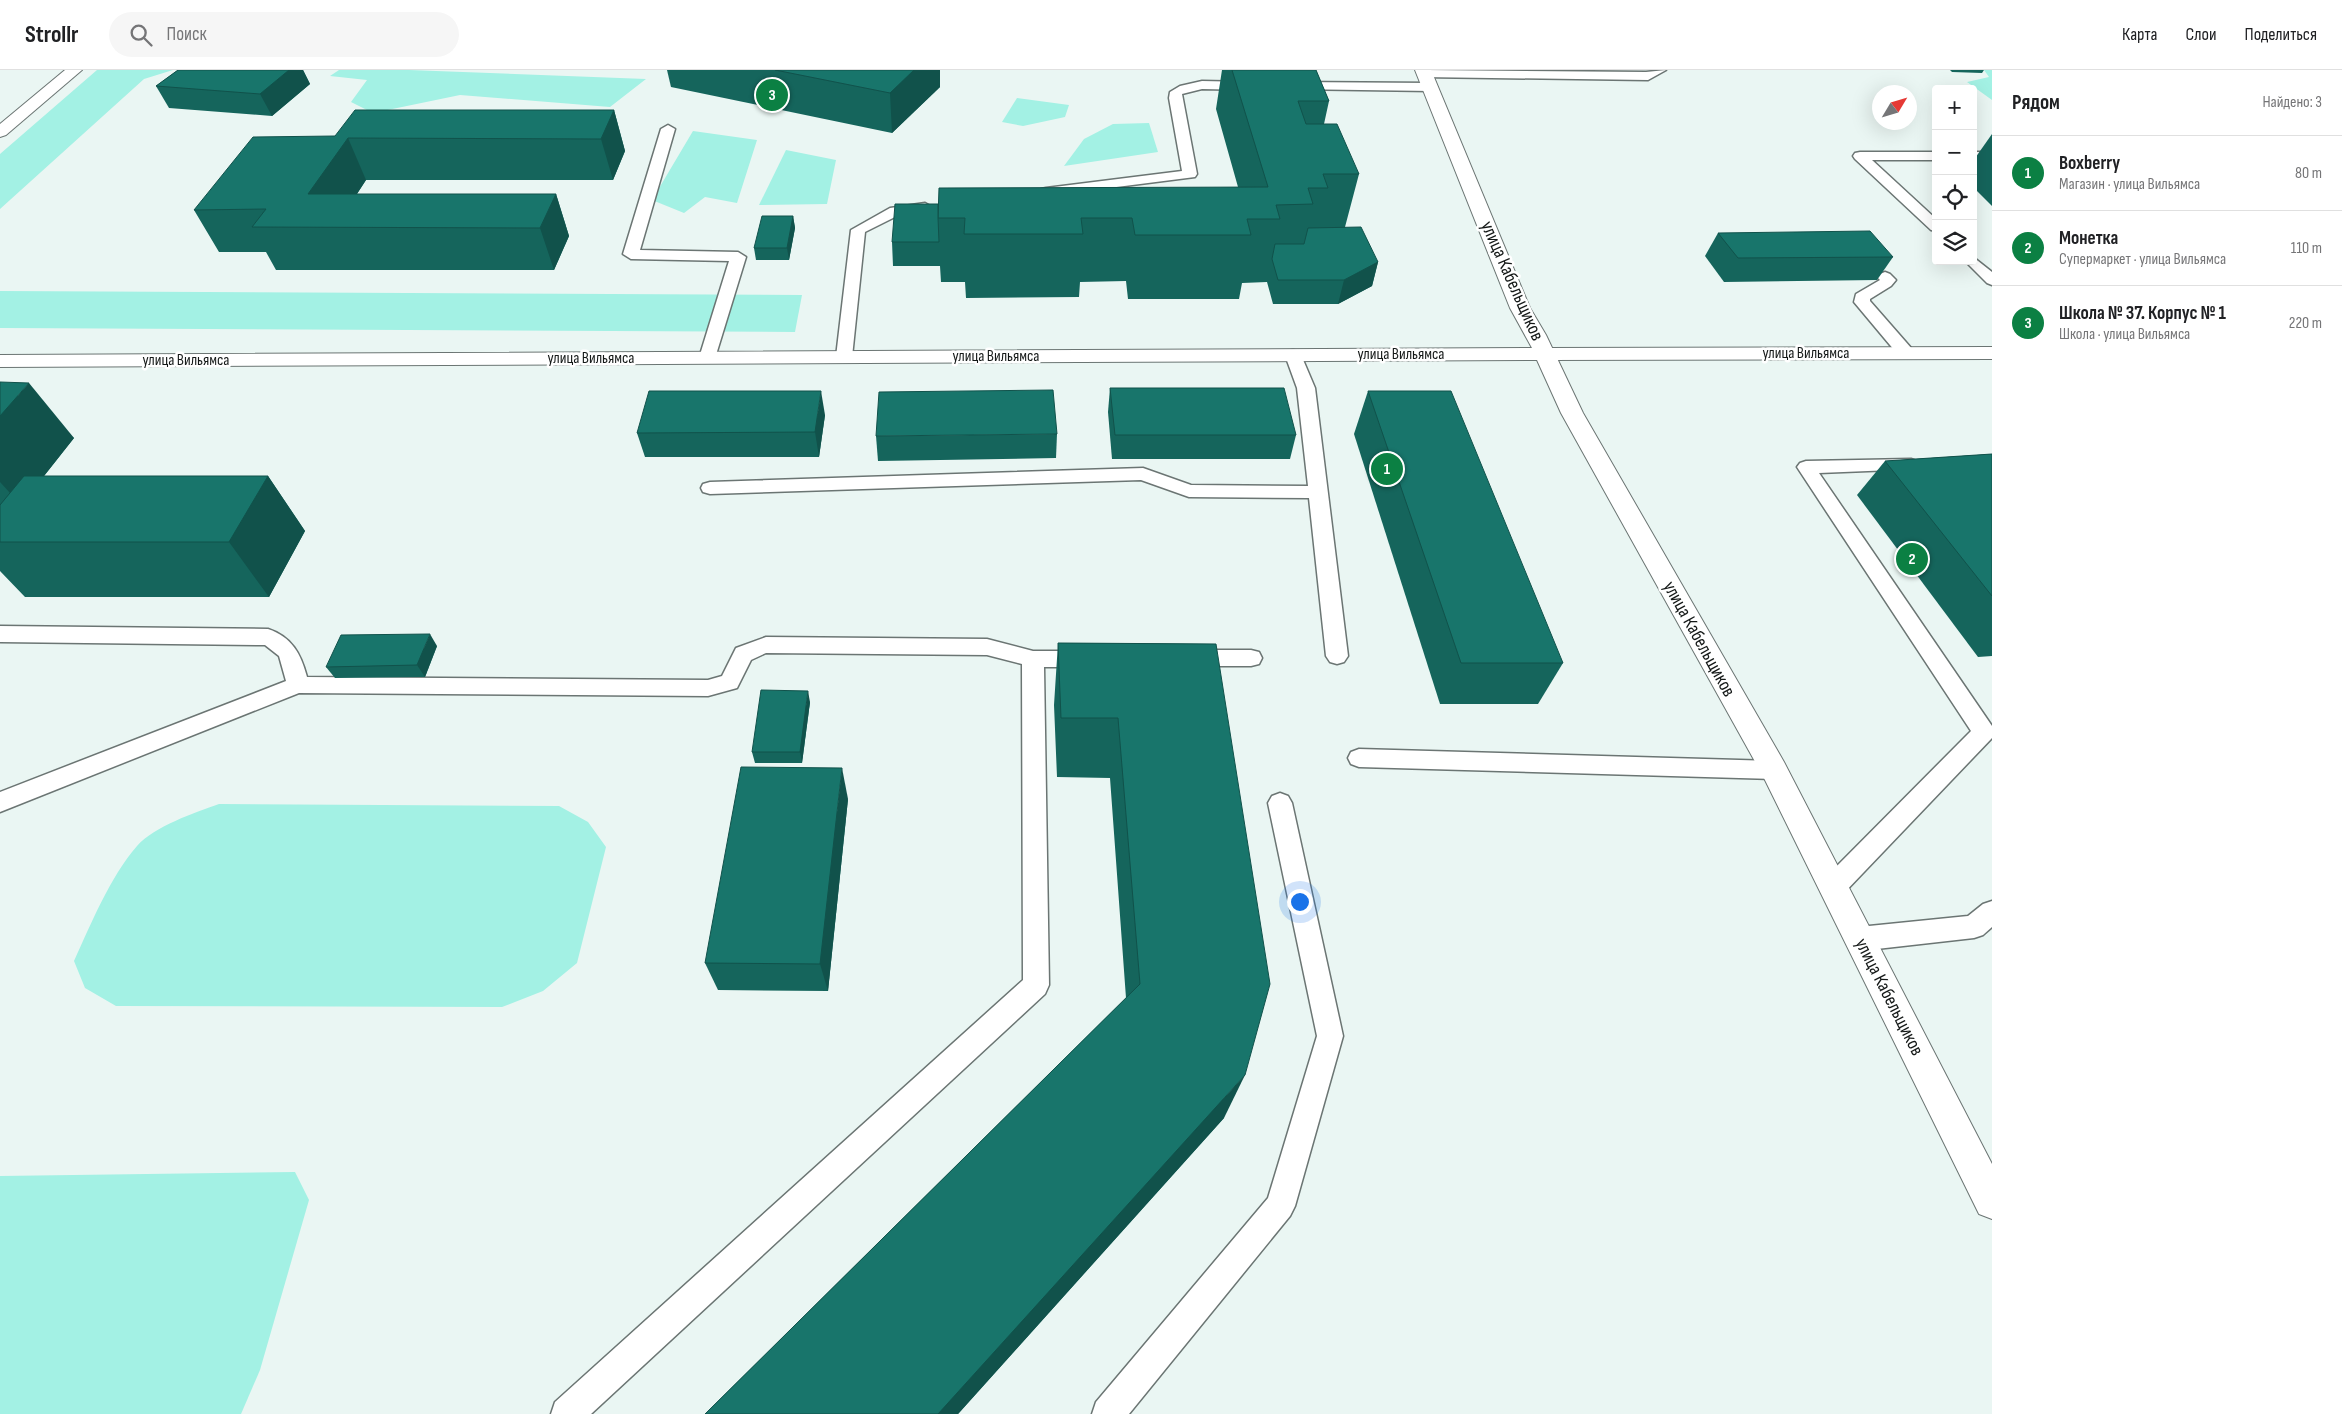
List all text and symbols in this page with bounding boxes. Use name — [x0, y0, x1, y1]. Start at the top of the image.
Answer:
search box — [109, 12, 459, 57]
text: Strollr — [25, 20, 79, 49]
icon: search — [127, 21, 155, 49]
text: Поиск — [167, 23, 207, 46]
text: Карта — [2122, 24, 2158, 45]
text: Слои — [2186, 24, 2217, 45]
text: Поделиться — [2245, 24, 2317, 45]
pin: 3 — [756, 76, 788, 114]
north arrow — [1872, 85, 1917, 130]
map controls — [1932, 85, 1977, 265]
button: + — [1932, 85, 1977, 130]
text: Рядом — [2012, 90, 2060, 115]
text: Найдено: 3 — [2262, 93, 2322, 112]
button: − — [1932, 130, 1977, 175]
text: Boxberry — [2059, 152, 2120, 175]
text: 1 — [2025, 164, 2031, 183]
text: 80 m — [2295, 164, 2322, 183]
button: locate — [1932, 175, 1977, 220]
text: Магазин · улица Вильямса — [2059, 175, 2200, 194]
street label: улица Кабельщиков — [1475, 218, 1549, 344]
button: layers — [1932, 220, 1977, 265]
text: Монетка — [2059, 227, 2118, 250]
text: 2 — [2024, 239, 2032, 258]
text: 110 m — [2291, 239, 2322, 258]
text: Супермаркет · улица Вильямса — [2059, 250, 2226, 269]
text: Школа № 37. Корпус № 1 — [2059, 302, 2226, 325]
text: 3 — [2024, 314, 2032, 333]
text: 220 m — [2289, 314, 2322, 333]
text: Школа · улица Вильямса — [2059, 325, 2190, 344]
street label: улица Вильямса — [1763, 344, 1849, 363]
street label: улица Вильямса — [1358, 345, 1444, 364]
street label: улица Вильямса — [953, 347, 1039, 366]
street label: улица Вильямса — [548, 349, 634, 368]
street label: улица Вильямса — [143, 351, 229, 370]
pin: 1 — [1371, 450, 1403, 488]
pin: 2 — [1896, 540, 1928, 578]
street label: улица Кабельщиков — [1658, 577, 1740, 701]
your location — [1287, 889, 1313, 915]
street label: улица Кабельщиков — [1850, 935, 1928, 1059]

